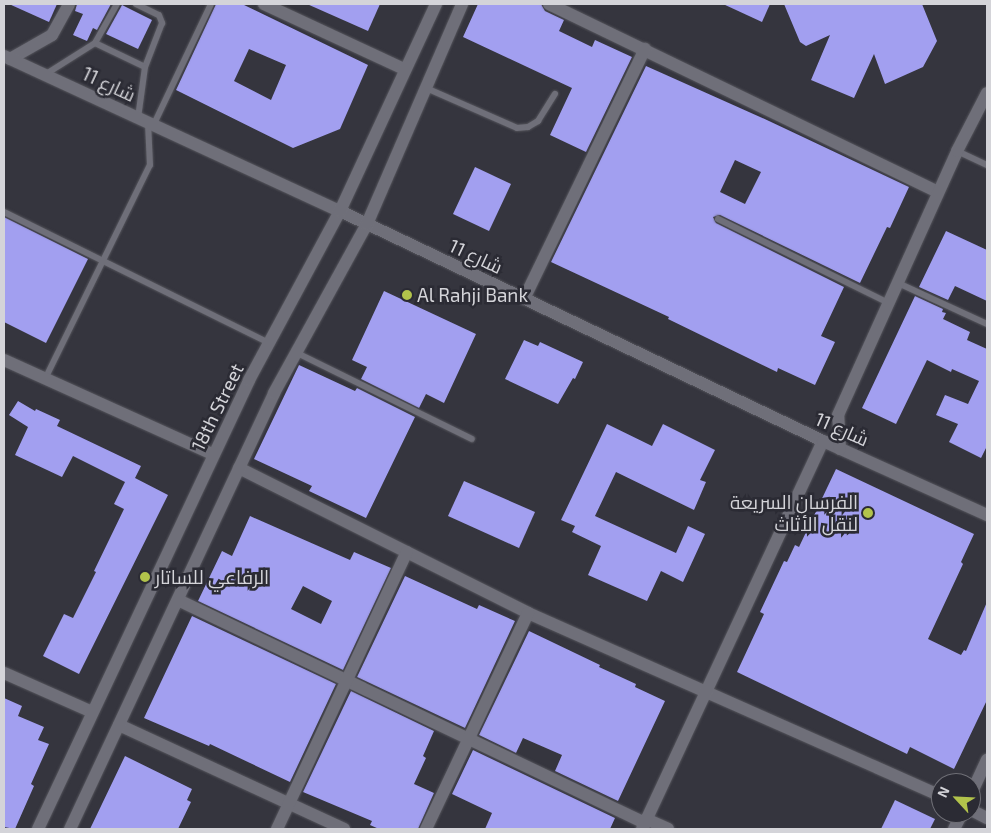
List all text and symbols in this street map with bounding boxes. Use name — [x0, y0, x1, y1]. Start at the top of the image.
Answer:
street label: شارع 11 — [79, 62, 139, 106]
street label: شارع 11 — [446, 234, 506, 278]
place label: Al Rahji Bank — [417, 284, 529, 306]
marker: Al Rahji Bank — [401, 289, 413, 301]
street label: 18th Street — [186, 360, 248, 454]
street label: شارع 11 — [812, 407, 872, 451]
place label: الفرسان السريعة لنقل الأثاث — [730, 491, 858, 535]
marker: الفرسان السريعة لنقل الأثاث — [862, 507, 874, 519]
place label: الرفاعي للساتار — [155, 566, 269, 588]
marker: الرفاعي للساتار — [139, 571, 151, 583]
north arrow — [931, 773, 981, 823]
text: N — [933, 784, 953, 800]

